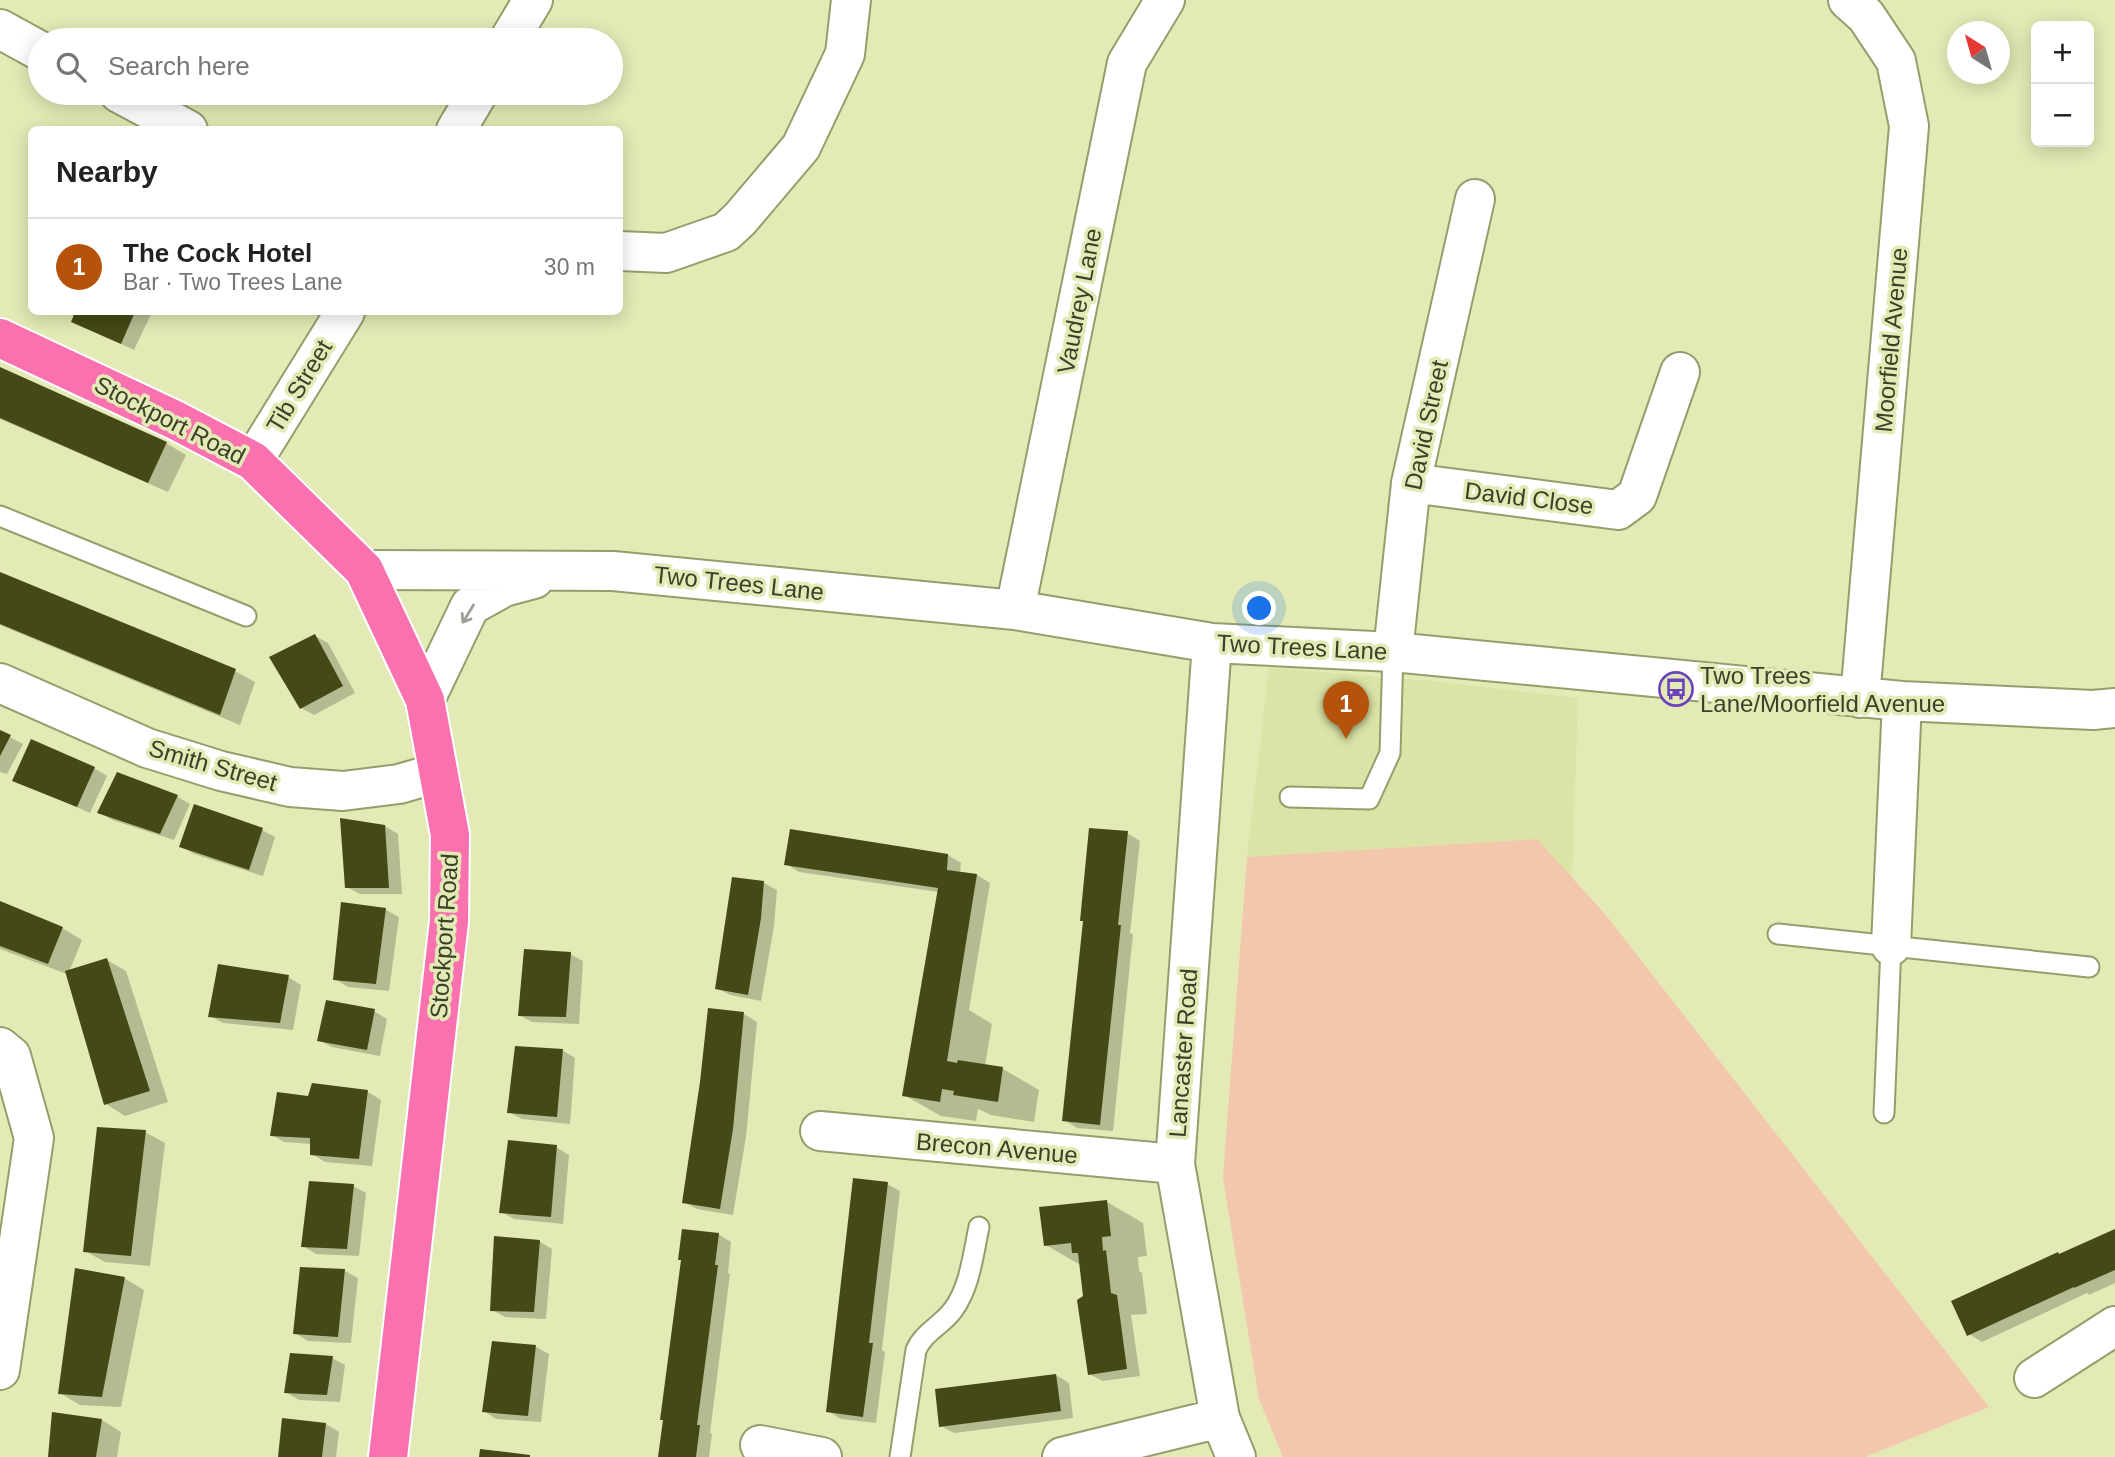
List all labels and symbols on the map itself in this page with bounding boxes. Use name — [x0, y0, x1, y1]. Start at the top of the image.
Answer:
north arrow — [1947, 21, 2010, 84]
street label: Vaudrey Lane — [1052, 226, 1106, 376]
street label: Moorfield Avenue — [1869, 247, 1913, 433]
street label: Tib Street — [261, 335, 337, 437]
street label: David Street — [1399, 357, 1453, 492]
street label: Stockport Road — [90, 370, 250, 470]
street label: David Close — [1463, 477, 1595, 519]
street label: Two Trees Lane — [653, 561, 825, 605]
your location — [1242, 591, 1276, 625]
one-way arrow — [461, 604, 476, 623]
street label: Two Trees Lane — [1216, 629, 1388, 665]
place label: Two Trees Lane/Moorfield Avenue — [1700, 662, 1945, 717]
bus stop icon: Two Trees Lane/Moorfield Avenue — [1657, 670, 1695, 708]
pin: 1 — [1323, 681, 1369, 739]
street label: Smith Street — [146, 734, 281, 796]
street label: Stockport Road — [425, 853, 463, 1019]
street label: Lancaster Road — [1164, 968, 1202, 1138]
street label: Brecon Avenue — [915, 1127, 1079, 1169]

